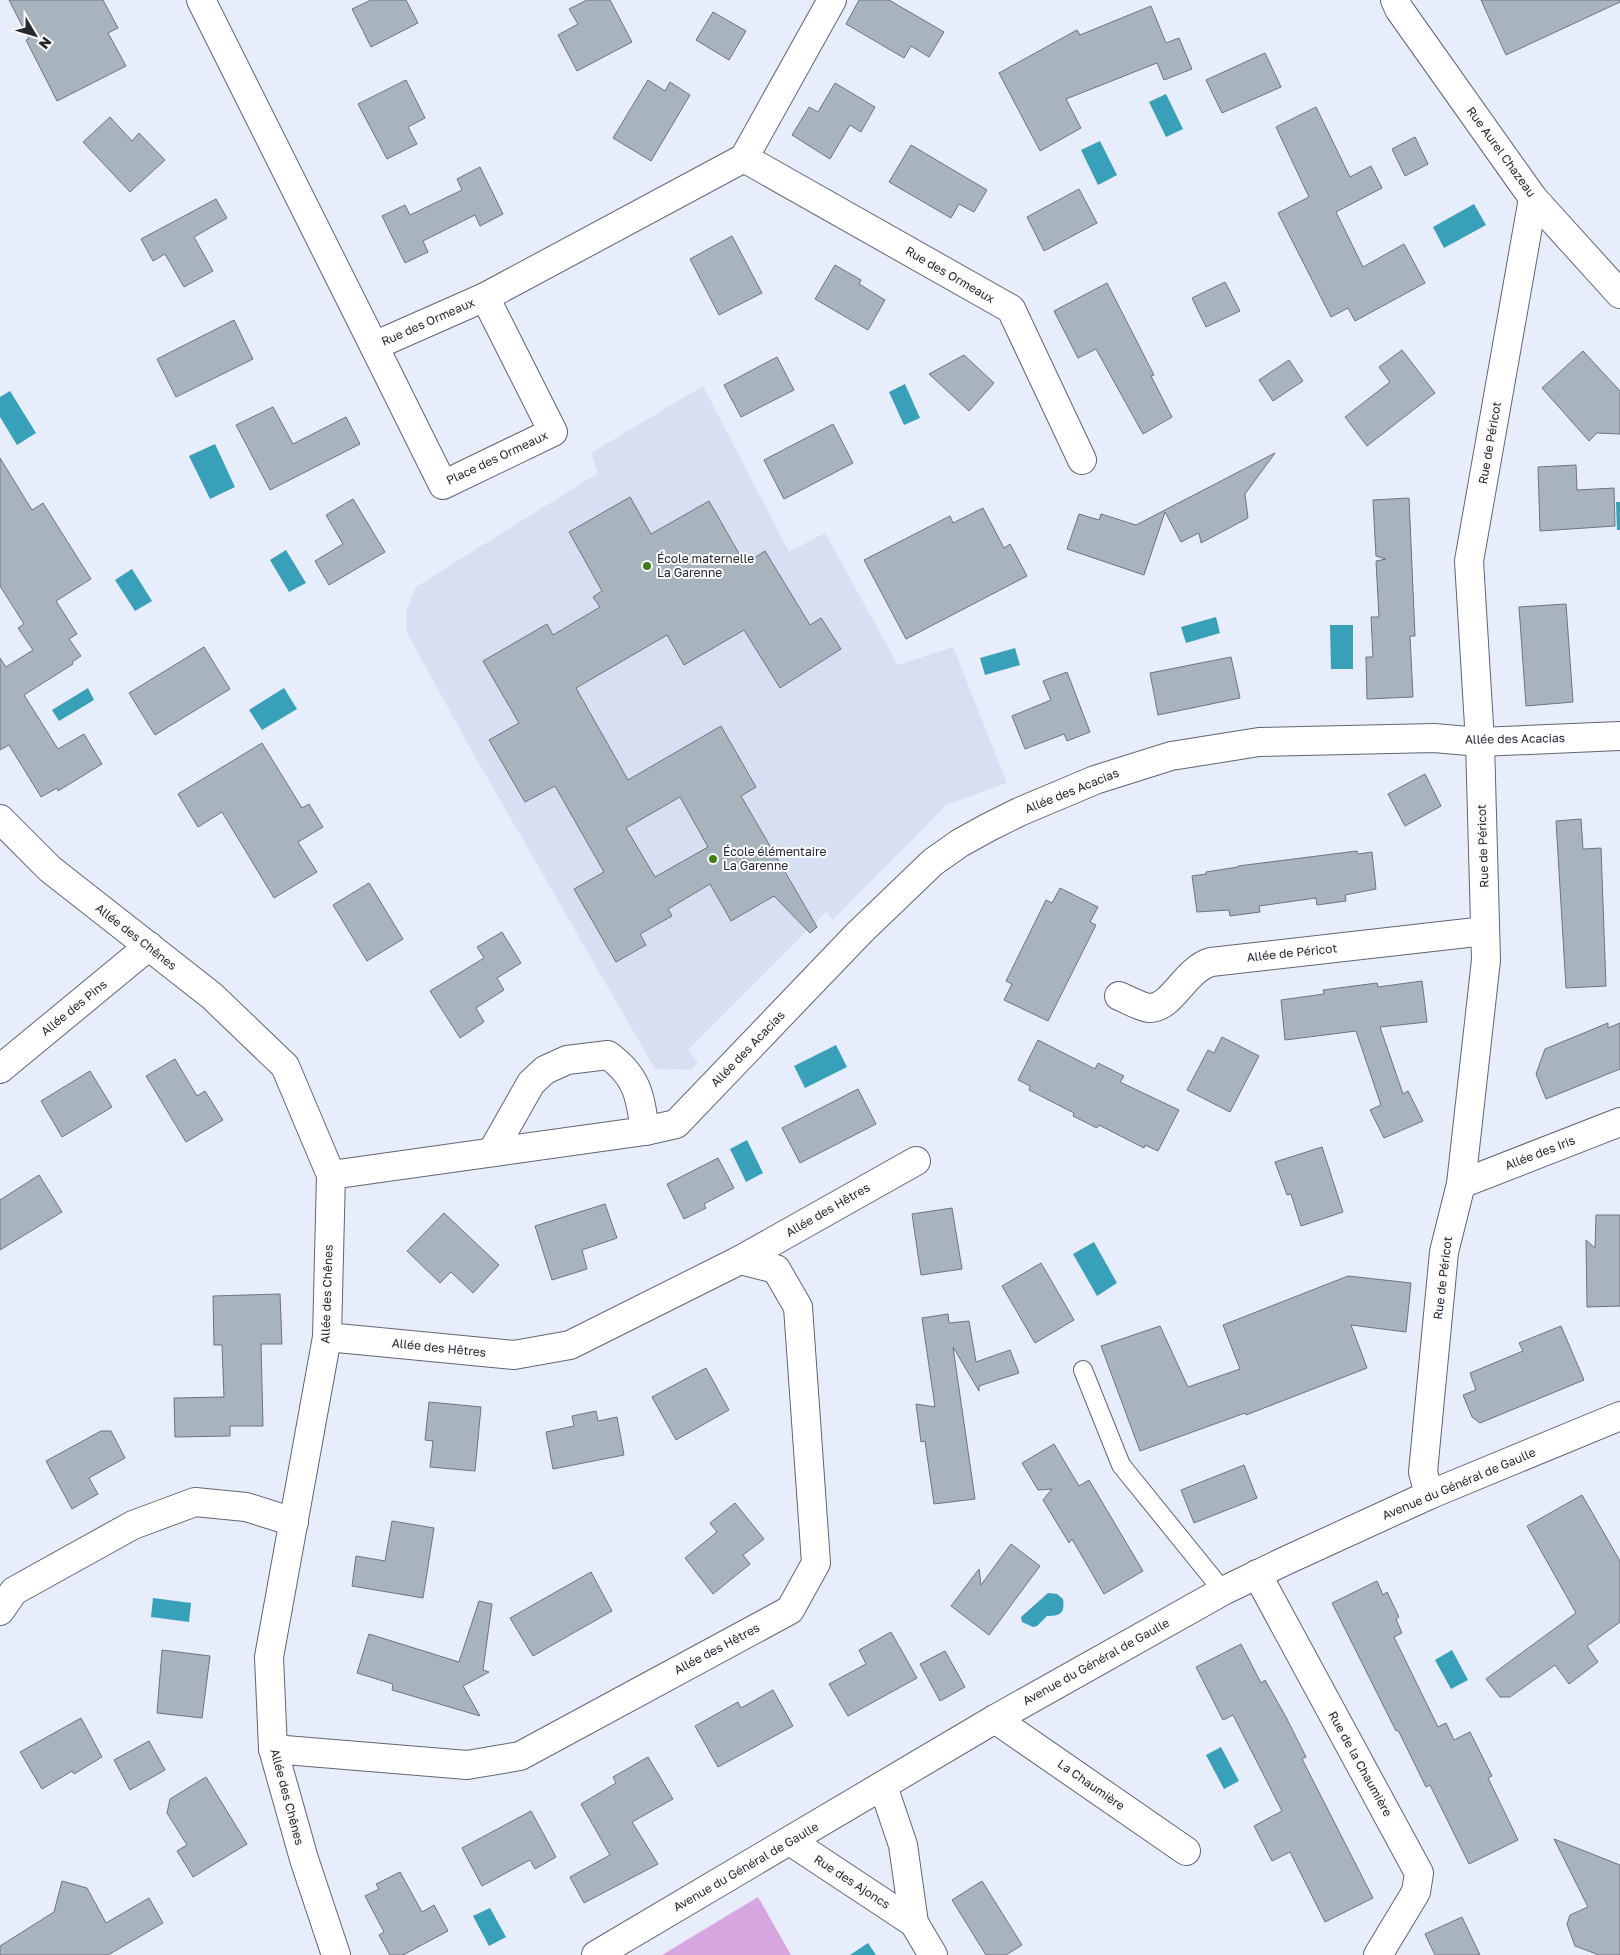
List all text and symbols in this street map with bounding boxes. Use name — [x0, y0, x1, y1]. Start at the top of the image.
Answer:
north arrow — [10, 10, 60, 60]
text: N — [36, 34, 56, 53]
street label: Rue Aurel Chazeau — [1464, 104, 1539, 200]
street label: Rue des Ormeaux — [903, 243, 998, 306]
street label: Rue des Ormeaux — [379, 294, 477, 349]
street label: Rue de Péricot — [1475, 400, 1504, 485]
street label: Place des Ormeaux — [444, 427, 550, 488]
place label: École maternelle La Garenne — [657, 551, 754, 580]
marker: École maternelle La Garenne — [641, 560, 653, 572]
street label: Allée des Acacias — [1465, 730, 1565, 747]
street label: Allée des Acacias — [1023, 765, 1121, 816]
street label: Rue de Péricot — [1474, 804, 1491, 888]
place label: École élémentaire La Garenne — [723, 844, 826, 873]
marker: École élémentaire La Garenne — [707, 853, 719, 865]
street label: Allée des Chênes — [93, 900, 180, 973]
street label: Allée de Péricot — [1246, 940, 1338, 965]
street label: Allée des Pins — [38, 976, 110, 1039]
street label: Allée des Acacias — [707, 1007, 788, 1090]
street label: Allée des Iris — [1503, 1132, 1577, 1173]
street label: Allée des Hêtres — [783, 1179, 873, 1240]
street label: Rue de Péricot — [1430, 1235, 1455, 1320]
street label: Allée des Chênes — [317, 1244, 336, 1344]
street label: Allée des Hêtres — [391, 1335, 487, 1360]
street label: Avenue du Général de Gaulle — [1380, 1444, 1538, 1523]
street label: Avenue du Général de Gaulle — [1020, 1615, 1172, 1708]
street label: Allée des Hêtres — [671, 1620, 762, 1677]
street label: Rue de la Chaumière — [1325, 1709, 1396, 1819]
street label: Allée des Chênes — [267, 1747, 308, 1847]
street label: La Chaumière — [1055, 1756, 1128, 1813]
street label: Avenue du Général de Gaulle — [670, 1819, 821, 1914]
street label: Rue des Ajoncs — [811, 1851, 893, 1912]

